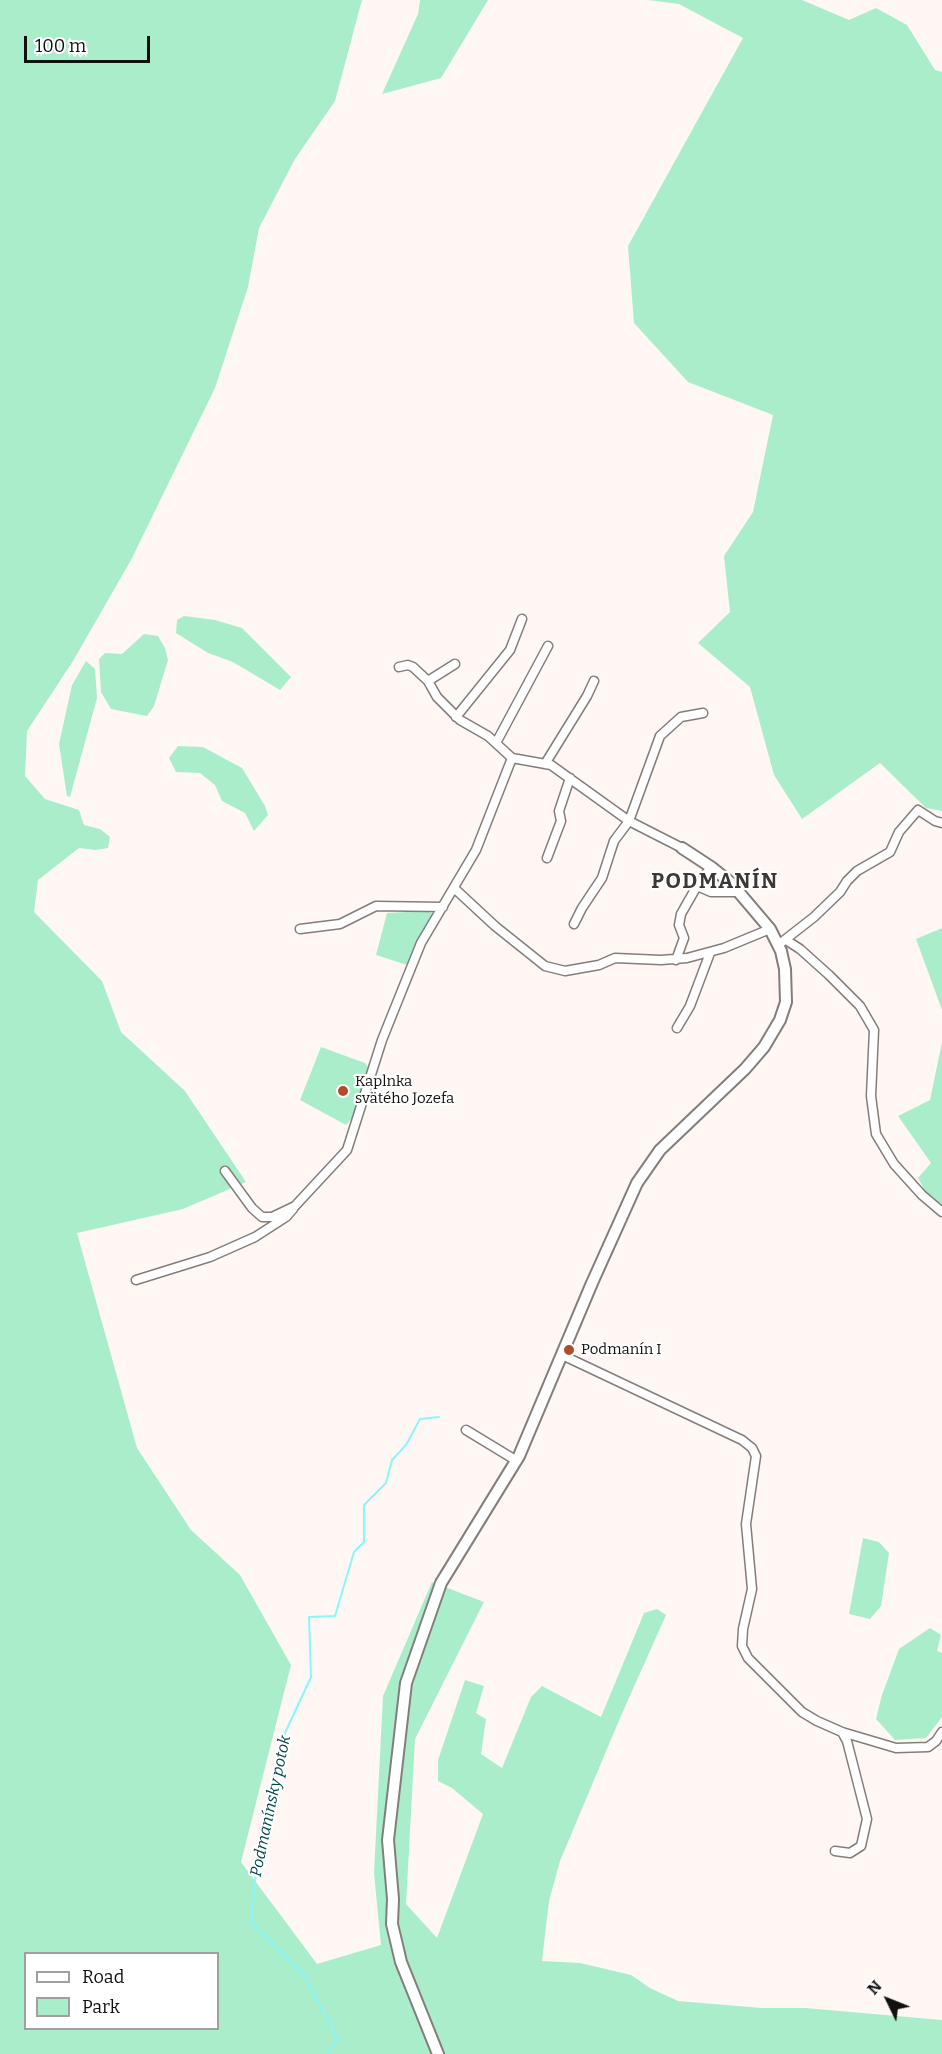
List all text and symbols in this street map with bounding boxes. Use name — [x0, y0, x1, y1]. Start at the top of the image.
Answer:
scale bar — [27, 24, 153, 62]
text: 100 m — [35, 35, 86, 57]
district label: PODMANÍN — [651, 869, 779, 895]
place label: Kaplnka svätého Jozefa — [355, 1073, 454, 1108]
marker: Kaplnka svätého Jozefa — [336, 1084, 350, 1098]
place label: Podmanín I — [581, 1341, 661, 1359]
marker: Podmanín I — [562, 1343, 576, 1357]
water label: Podmanínsky potok — [247, 1734, 295, 1878]
legend — [24, 1952, 219, 2030]
text: Road — [82, 1966, 124, 1988]
north arrow — [858, 1970, 918, 2030]
text: N — [863, 1976, 886, 1998]
text: Park — [82, 1996, 120, 2018]

